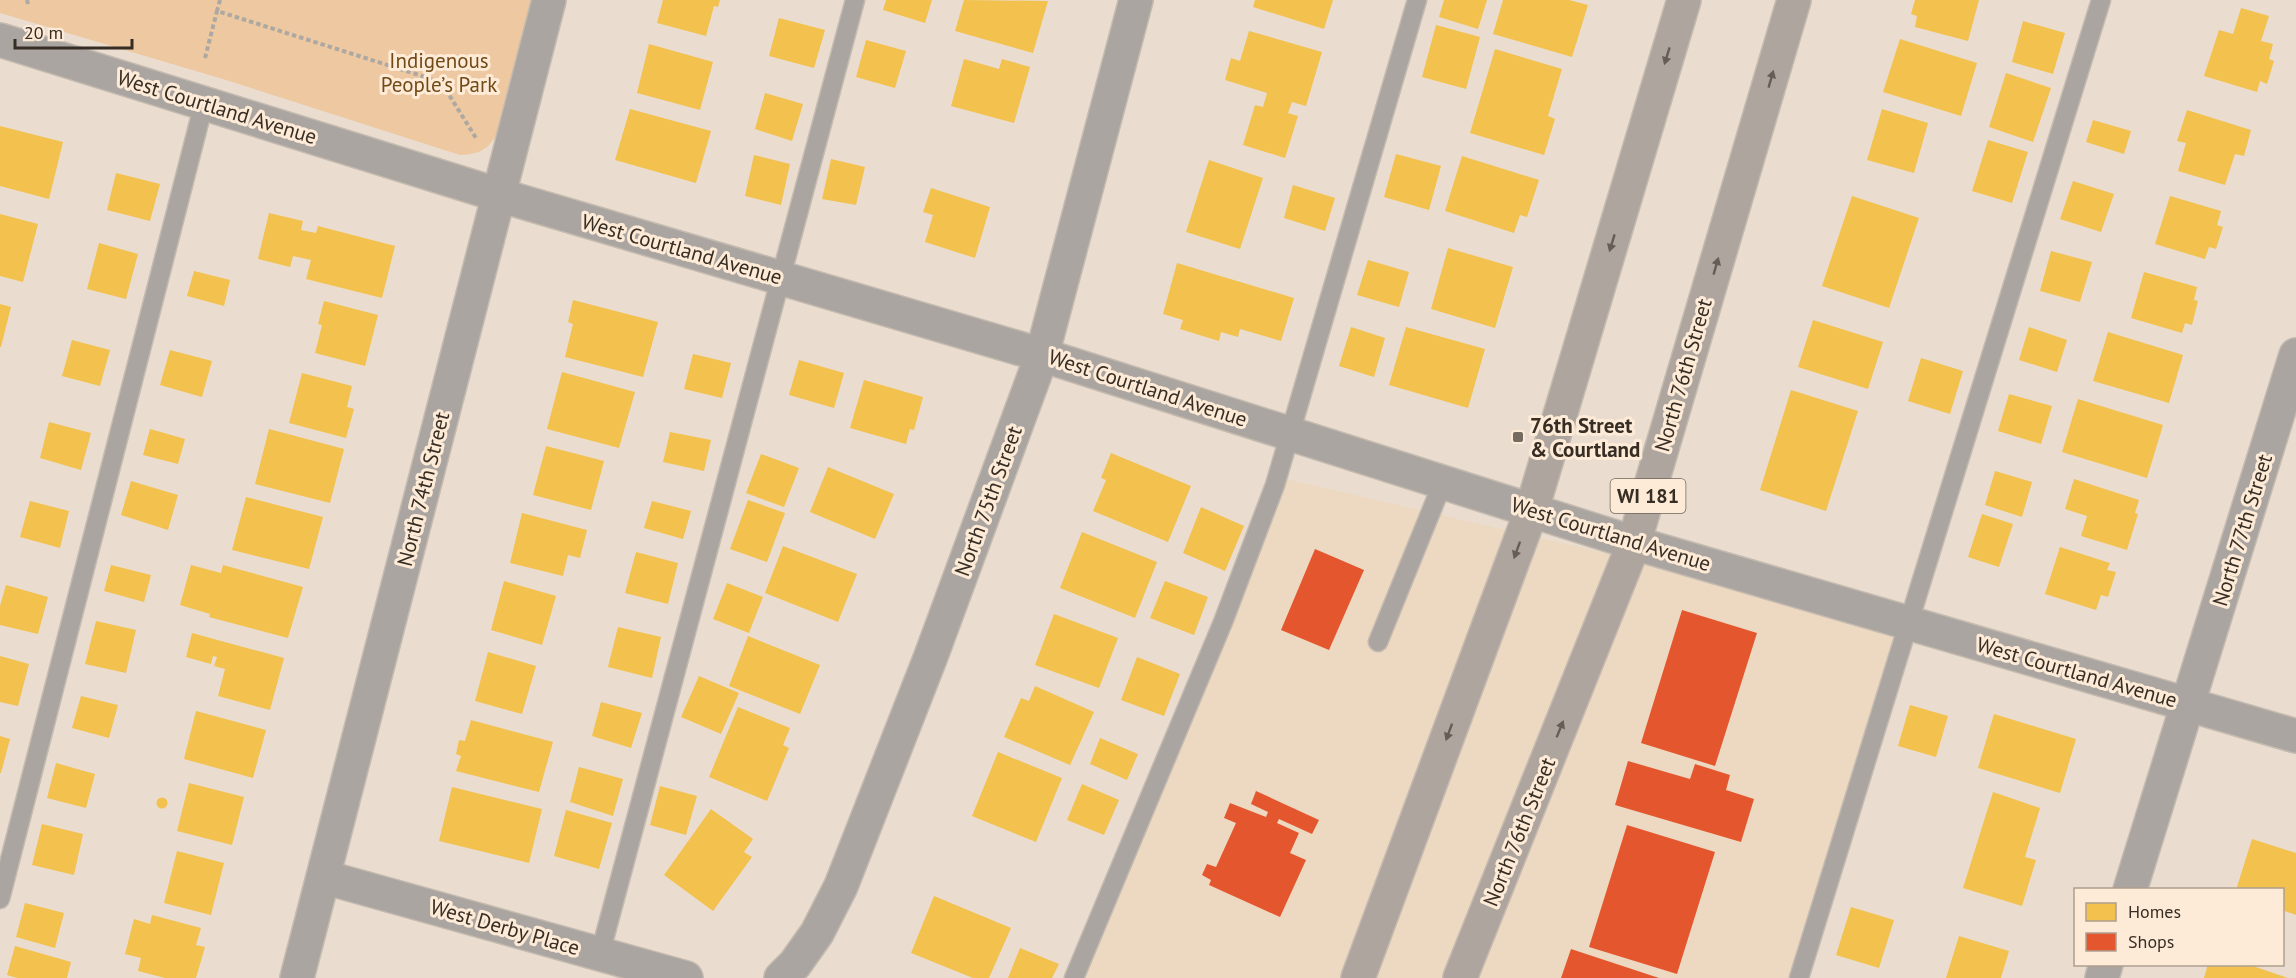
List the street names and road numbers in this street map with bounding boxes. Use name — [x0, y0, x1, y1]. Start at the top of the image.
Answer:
street label: West Courtland Avenue — [114, 64, 320, 150]
street label: West Courtland Avenue — [579, 207, 785, 291]
street label: North 76th Street — [1648, 295, 1718, 455]
street label: West Courtland Avenue — [1045, 343, 1251, 433]
street label: North 74th Street — [391, 409, 455, 569]
street label: North 75th Street — [948, 422, 1028, 580]
street label: North 77th Street — [2206, 451, 2278, 609]
road number: WI 181 — [1610, 479, 1686, 513]
street label: West Courtland Avenue — [1508, 491, 1714, 577]
street label: West Courtland Avenue — [1974, 630, 2180, 714]
street label: North 76th Street — [1477, 754, 1561, 910]
street label: West Derby Place — [427, 893, 583, 961]

